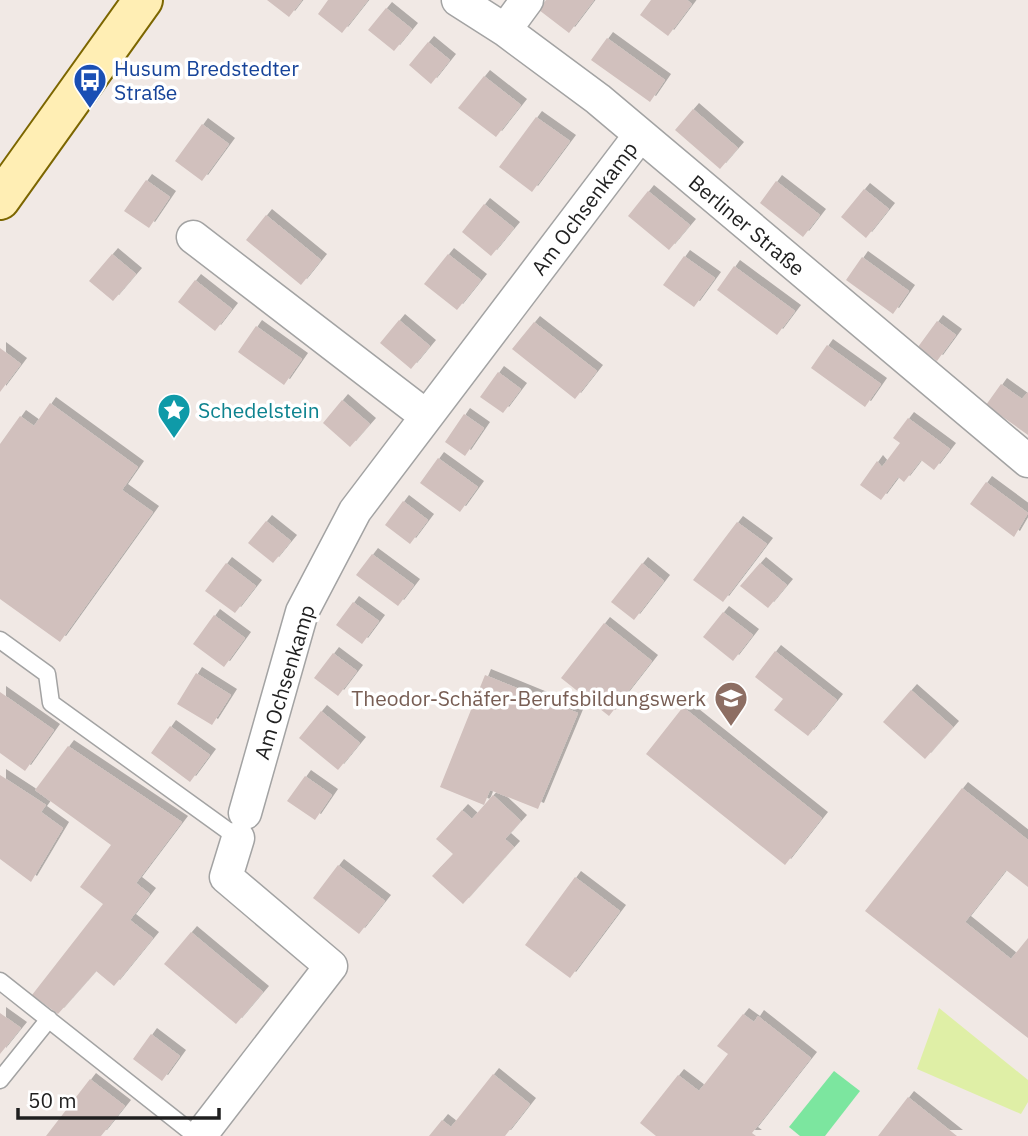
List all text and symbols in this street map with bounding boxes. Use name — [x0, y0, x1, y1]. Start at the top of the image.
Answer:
place label: Husum Bredstedter Straße — [114, 54, 299, 106]
bus stop icon: Husum Bredstedter Straße — [71, 61, 109, 110]
street label: Am Ochsenkamp — [525, 135, 643, 281]
street label: Berliner Straße — [683, 168, 811, 282]
place icon: Schedelstein — [155, 391, 193, 440]
place label: Schedelstein — [198, 396, 320, 424]
street label: Am Ochsenkamp — [247, 601, 321, 763]
school or university icon: Theodor-Schäfer-Berufsbildungswerk — [712, 679, 750, 728]
place label: Theodor-Schäfer-Berufsbildungswerk — [351, 684, 706, 712]
scale bar — [18, 1076, 219, 1120]
text: 50 m — [28, 1086, 77, 1114]

